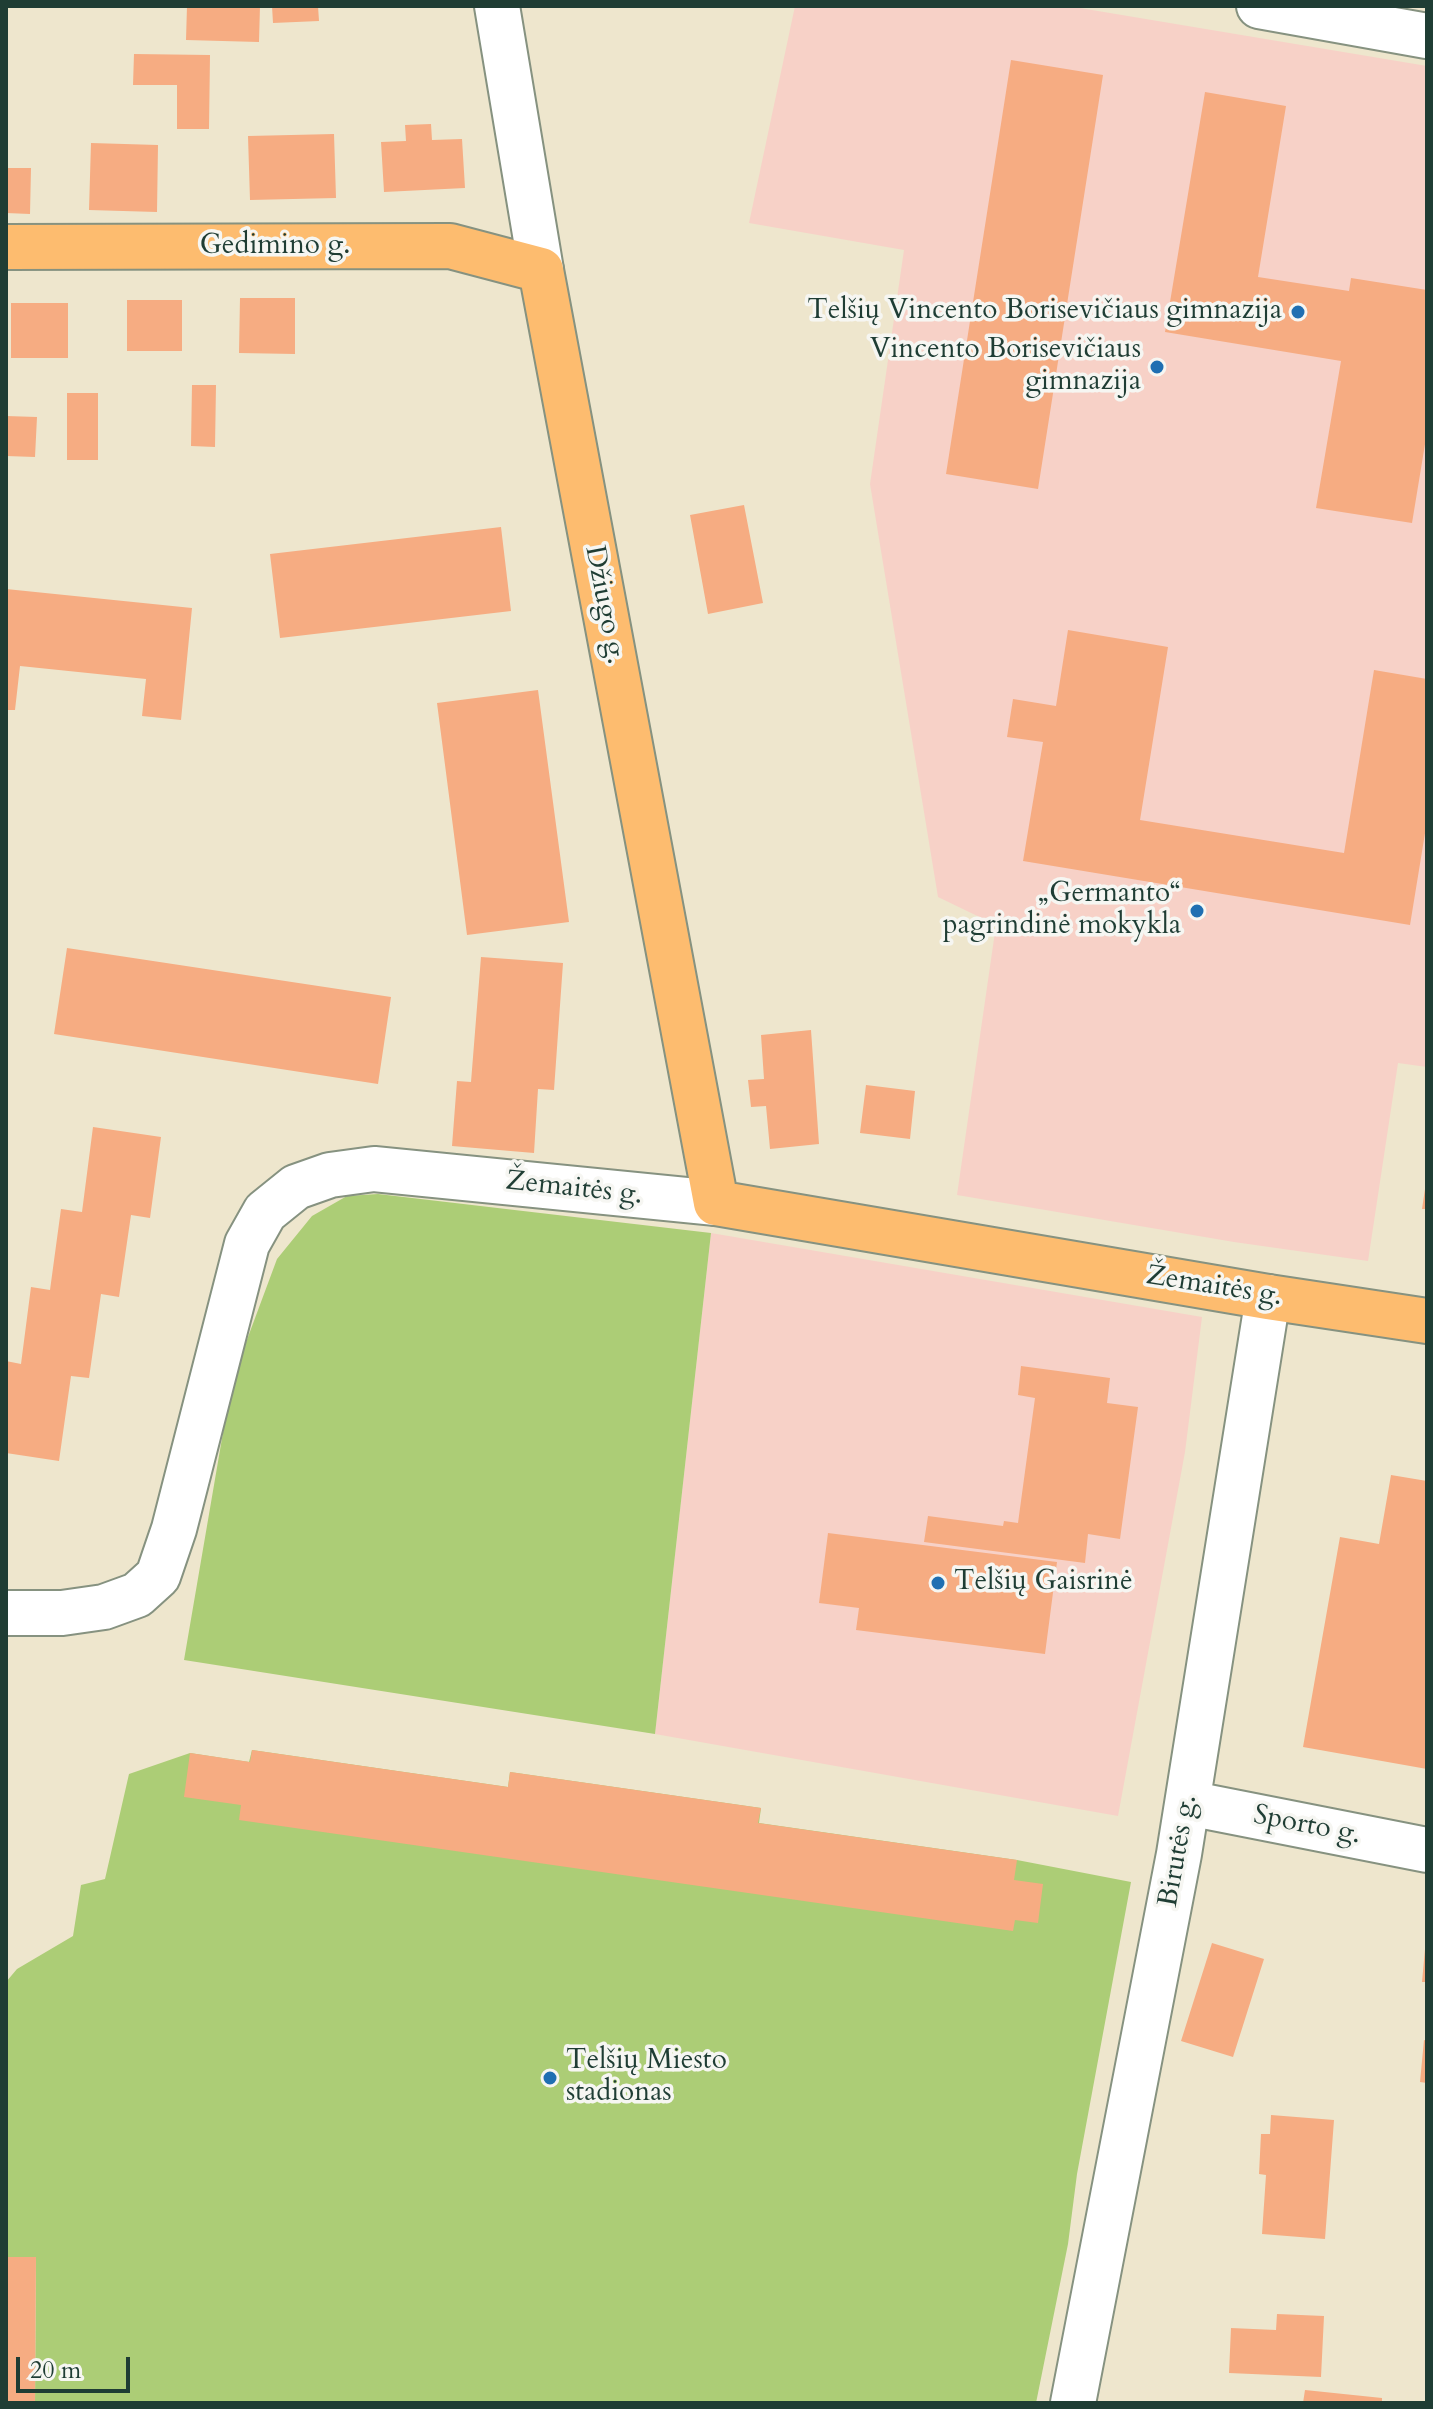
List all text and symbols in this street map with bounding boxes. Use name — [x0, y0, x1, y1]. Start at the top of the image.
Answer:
street label: Gedimino g. — [200, 230, 350, 264]
place label: Telšių Vincento Borisevičiaus gimnazija — [807, 295, 1282, 329]
marker: Telšių Vincento Borisevičiaus gimnazija — [1289, 303, 1307, 321]
place label: Vincento Borisevičiaus gimnazija — [870, 334, 1141, 400]
marker: Vincento Borisevičiaus gimnazija — [1148, 358, 1166, 376]
street label: Džiugo g. — [576, 543, 632, 667]
place label: „Germanto“ pagrindinė mokykla — [943, 878, 1181, 944]
marker: „Germanto“ pagrindinė mokykla — [1188, 902, 1206, 920]
street label: Žemaitės g. — [504, 1165, 644, 1213]
street label: Žemaitės g. — [1144, 1260, 1284, 1314]
place label: Telšių Gaisrinė — [954, 1566, 1133, 1600]
marker: Telšių Gaisrinė — [929, 1574, 947, 1592]
street label: Birutės g. — [1153, 1792, 1205, 1910]
street label: Sporto g. — [1251, 1799, 1363, 1853]
place label: Telšių Miesto stadionas — [566, 2045, 727, 2111]
marker: Telšių Miesto stadionas — [541, 2069, 559, 2087]
scale bar — [20, 2341, 134, 2391]
text: 20 m — [30, 2354, 81, 2387]

